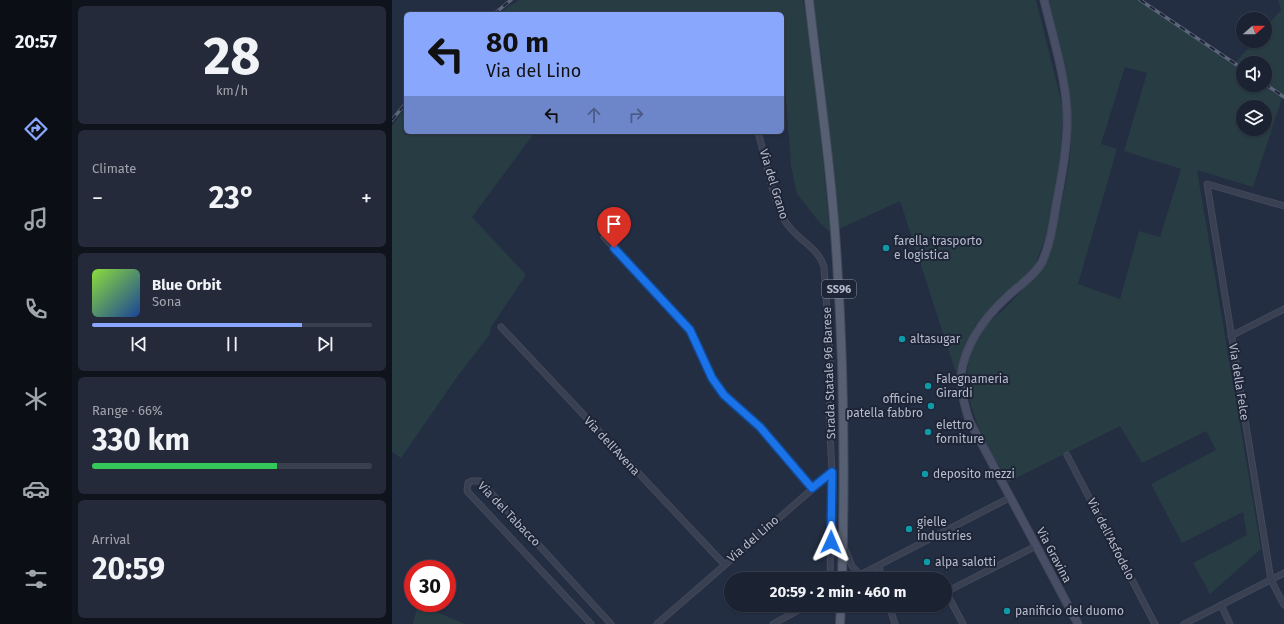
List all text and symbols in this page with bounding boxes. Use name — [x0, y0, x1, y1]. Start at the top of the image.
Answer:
north arrow — [1236, 12, 1272, 48]
map controls — [1236, 12, 1272, 136]
text: 28 — [203, 25, 261, 88]
text: 80 m — [486, 26, 549, 59]
icon: left — [420, 28, 472, 80]
text: 20:57 — [15, 31, 57, 53]
button: sound — [1236, 56, 1272, 92]
text: Via del Lino — [486, 60, 581, 82]
text: km/h — [216, 83, 248, 98]
button: layers — [1236, 100, 1272, 136]
icon: left — [541, 104, 563, 126]
icon: ahead — [583, 104, 605, 126]
icon: right — [625, 104, 647, 126]
icon: directions — [22, 115, 50, 143]
street label: Via del Grano — [757, 147, 791, 221]
text: Climate — [92, 161, 136, 176]
text: 23° — [209, 180, 255, 216]
text: − — [92, 185, 103, 212]
text: + — [361, 185, 372, 212]
icon: music — [22, 205, 50, 233]
pin — [597, 207, 631, 248]
icon: arrive — [603, 213, 625, 235]
place label: farella trasporto e logistica — [894, 234, 982, 262]
marker: farella trasporto e logistica — [881, 243, 891, 253]
text: Blue Orbit — [152, 276, 221, 294]
road number: SS96 — [822, 280, 856, 298]
text: Sona — [152, 294, 181, 309]
icon: phone — [22, 295, 50, 323]
street label: Strada Statale 96 Barese — [820, 307, 838, 439]
place label: altasugar — [910, 332, 961, 346]
icon: previous — [128, 333, 150, 355]
icon: pause — [221, 333, 243, 355]
icon: next — [314, 333, 336, 355]
marker: altasugar — [897, 334, 907, 344]
street label: Via della Felce — [1226, 343, 1252, 421]
place label: Falegnameria Girardi — [936, 372, 1009, 400]
marker: Falegnameria Girardi — [923, 381, 933, 391]
icon: climate — [22, 385, 50, 413]
place label: officine patella fabbro — [846, 392, 923, 420]
marker: officine patella fabbro — [926, 401, 936, 411]
text: Range · 66% — [92, 403, 163, 418]
street label: Via dell'Avena — [581, 414, 643, 478]
place label: elettro forniture — [936, 418, 984, 446]
text: 330 km — [92, 422, 190, 458]
marker: elettro forniture — [923, 427, 933, 437]
place label: deposito mezzi — [933, 467, 1015, 481]
marker: deposito mezzi — [920, 469, 930, 479]
icon: car — [22, 475, 50, 503]
street label: Via del Tabacco — [475, 479, 543, 549]
street label: Via dell'Asfodelo — [1084, 496, 1138, 582]
street label: Via del Lino — [724, 513, 782, 565]
place label: gielle industries — [917, 515, 972, 543]
position arrow — [810, 521, 852, 563]
marker: gielle industries — [904, 524, 914, 534]
street label: Via Gravina — [1034, 525, 1074, 585]
text: Arrival — [92, 532, 130, 547]
text: 20:59 — [92, 551, 165, 587]
place label: alpa salotti — [935, 555, 996, 569]
marker: alpa salotti — [922, 557, 932, 567]
speed limit sign: 30 — [404, 560, 456, 612]
icon: filters — [22, 565, 50, 593]
text: 20:59 · 2 min · 460 m — [770, 583, 906, 601]
place label: panificio del duomo — [1015, 604, 1124, 618]
marker: panificio del duomo — [1002, 606, 1012, 616]

